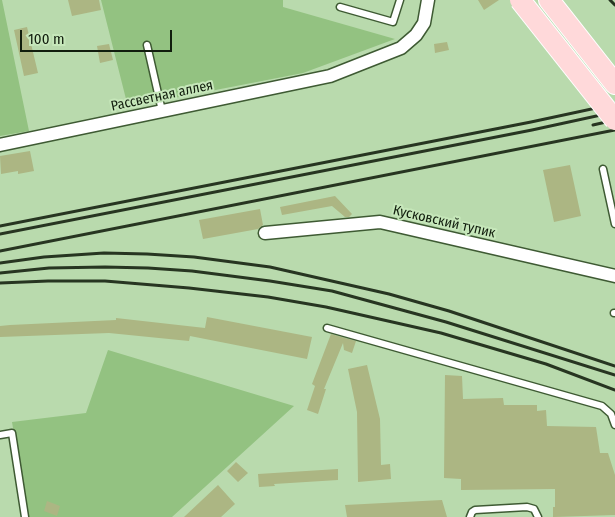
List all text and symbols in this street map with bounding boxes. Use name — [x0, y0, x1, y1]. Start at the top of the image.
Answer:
scale bar — [22, 20, 175, 52]
text: 100 m — [28, 30, 65, 48]
street label: Рассветная аллея — [109, 77, 215, 115]
street label: Кусковский тупик — [391, 202, 497, 242]

